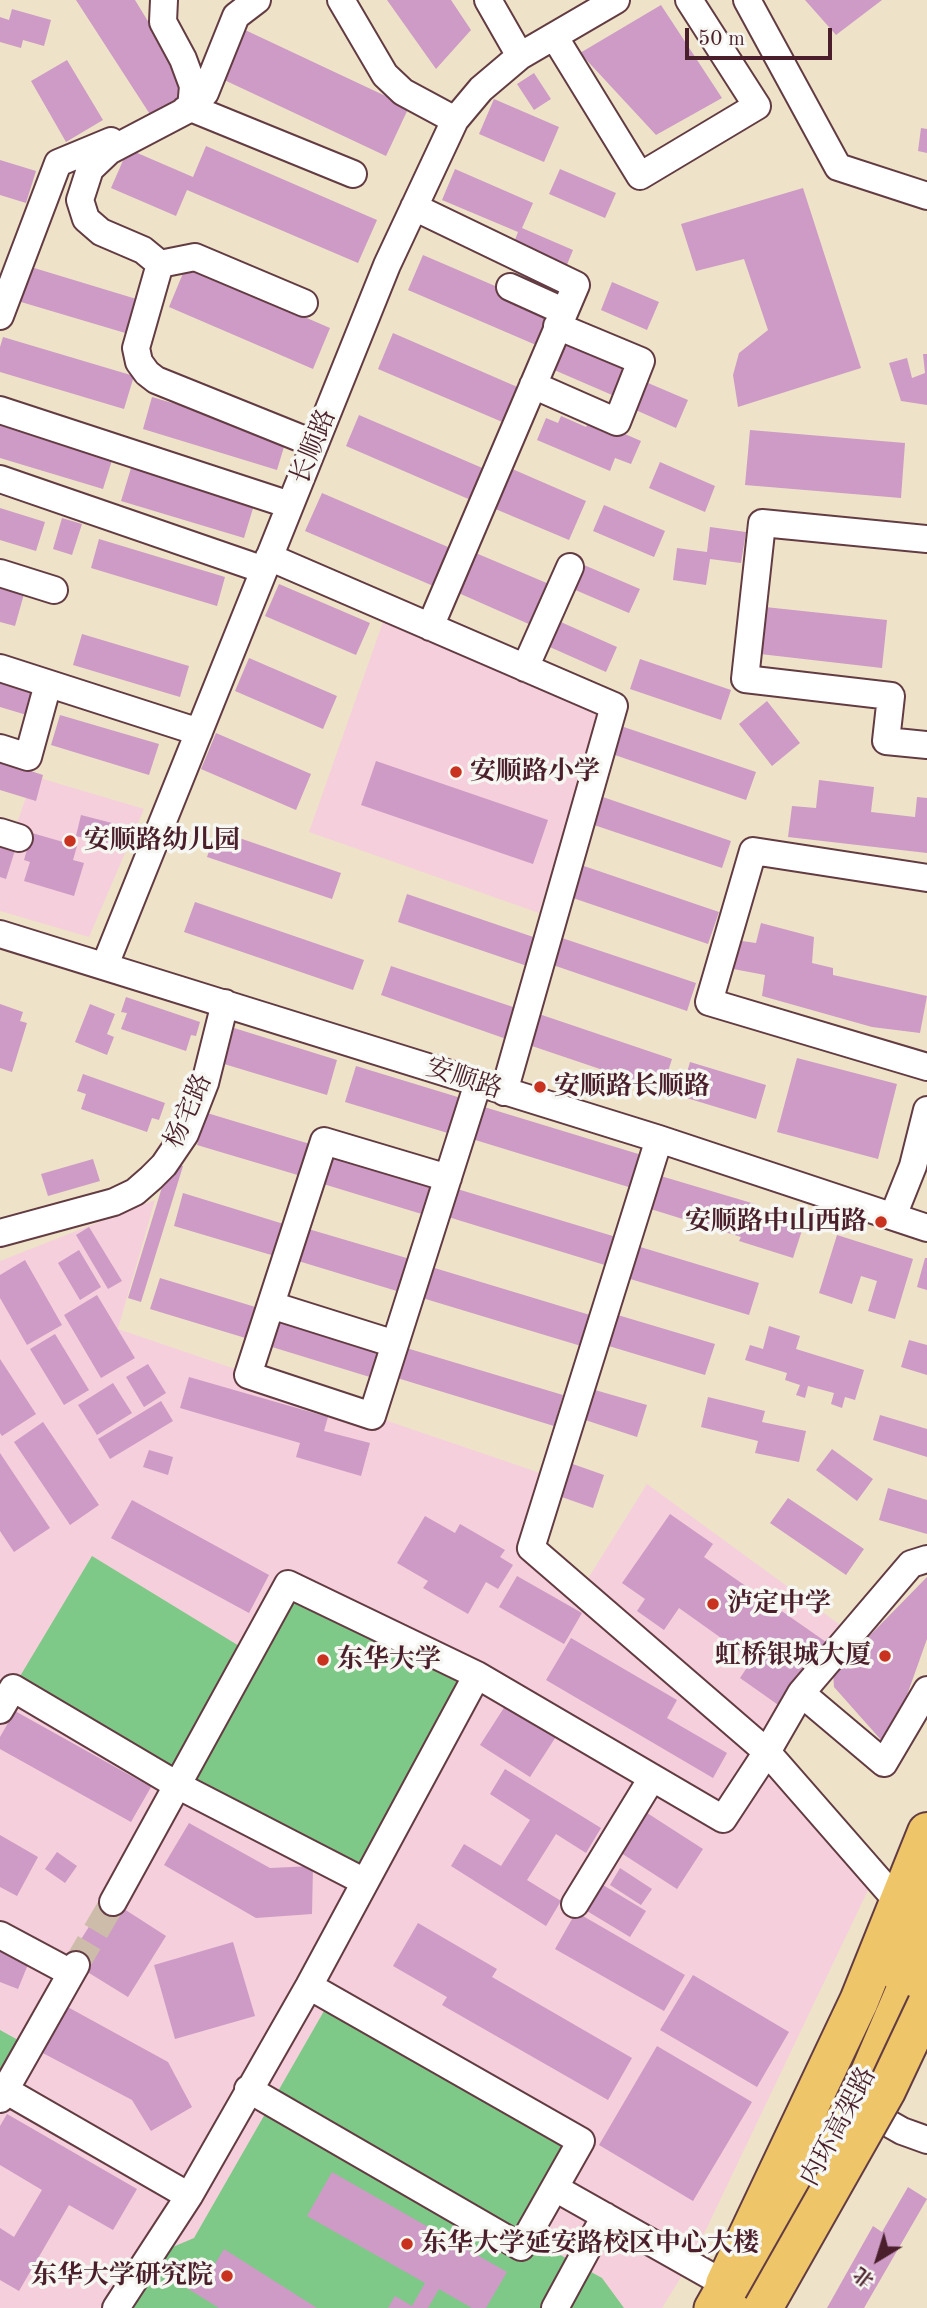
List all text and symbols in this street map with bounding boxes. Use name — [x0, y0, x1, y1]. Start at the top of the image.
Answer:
scale bar — [689, 14, 836, 58]
text: 50 m — [698, 29, 745, 50]
street label: 长顺路 — [285, 405, 343, 489]
place label: 安顺路小学 — [470, 756, 600, 788]
marker: 安顺路小学 — [448, 764, 464, 780]
place label: 安顺路幼儿园 — [84, 825, 240, 857]
marker: 安顺路幼儿园 — [62, 833, 78, 849]
street label: 安顺路 — [422, 1052, 506, 1106]
street label: 杨宅路 — [159, 1069, 219, 1153]
place label: 安顺路长顺路 — [554, 1071, 710, 1103]
marker: 安顺路长顺路 — [532, 1079, 548, 1095]
place label: 安顺路中山西路 — [685, 1206, 867, 1238]
marker: 安顺路中山西路 — [873, 1214, 889, 1230]
place label: 泸定中学 — [727, 1588, 831, 1620]
marker: 泸定中学 — [705, 1596, 721, 1612]
place label: 虹桥银城大厦 — [715, 1640, 871, 1672]
place label: 东华大学 — [337, 1644, 441, 1676]
marker: 虹桥银城大厦 — [877, 1648, 893, 1664]
marker: 东华大学 — [315, 1652, 331, 1668]
street label: 内环高架路 — [795, 2062, 883, 2192]
north arrow — [843, 2224, 913, 2294]
place label: 东华大学延安路校区中心大楼 — [421, 2228, 759, 2260]
marker: 东华大学延安路校区中心大楼 — [399, 2236, 415, 2252]
place label: 东华大学研究院 — [31, 2260, 213, 2292]
text: 北 — [851, 2263, 878, 2289]
marker: 东华大学研究院 — [219, 2268, 235, 2284]

